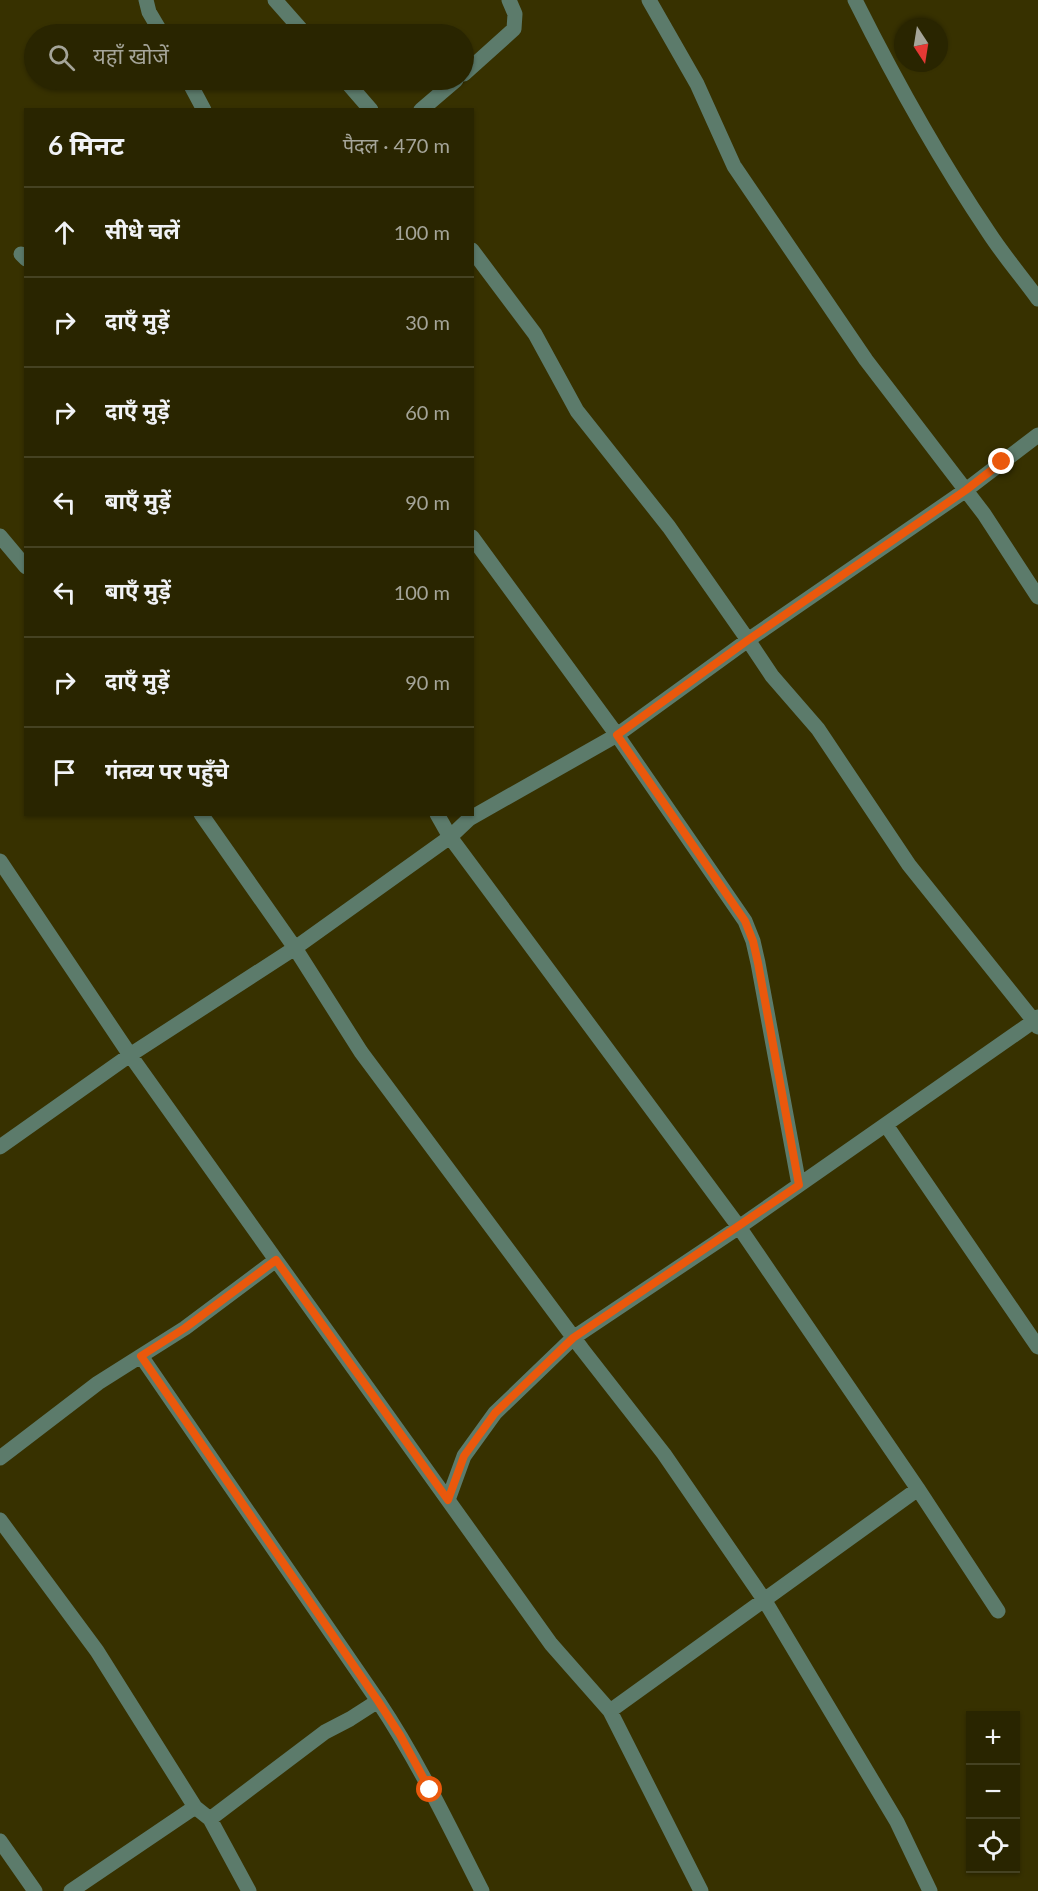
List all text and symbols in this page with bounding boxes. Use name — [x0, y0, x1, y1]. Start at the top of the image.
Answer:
north arrow — [894, 18, 948, 72]
search box — [24, 24, 474, 90]
icon: search — [45, 41, 78, 74]
text: यहाँ खोजें — [93, 42, 169, 69]
text: 6 मिनट — [48, 129, 124, 161]
text: पैदल · 470 m — [343, 133, 450, 157]
icon: ahead — [48, 216, 81, 249]
text: सीधे चलें — [105, 217, 180, 244]
text: 100 m — [394, 220, 450, 244]
icon: right — [48, 306, 81, 339]
text: दाएँ मुड़ें — [105, 307, 169, 334]
text: 30 m — [405, 310, 450, 334]
icon: right — [48, 396, 81, 429]
text: दाएँ मुड़ें — [105, 397, 169, 424]
text: 60 m — [405, 400, 450, 424]
route end — [988, 448, 1014, 474]
icon: left — [48, 486, 81, 519]
text: बाएँ मुड़ें — [105, 487, 171, 514]
text: 90 m — [405, 490, 450, 514]
icon: left — [48, 576, 81, 609]
text: बाएँ मुड़ें — [105, 577, 171, 604]
text: 100 m — [394, 580, 450, 604]
icon: right — [48, 666, 81, 699]
text: दाएँ मुड़ें — [105, 667, 169, 694]
text: 90 m — [405, 670, 450, 694]
icon: arrive — [48, 756, 81, 789]
text: गंतव्य पर पहुँचे — [105, 757, 229, 784]
map controls — [966, 1711, 1020, 1873]
button: + — [966, 1711, 1020, 1765]
button: − — [966, 1765, 1020, 1819]
route start — [416, 1776, 442, 1802]
button: locate — [966, 1819, 1020, 1873]

